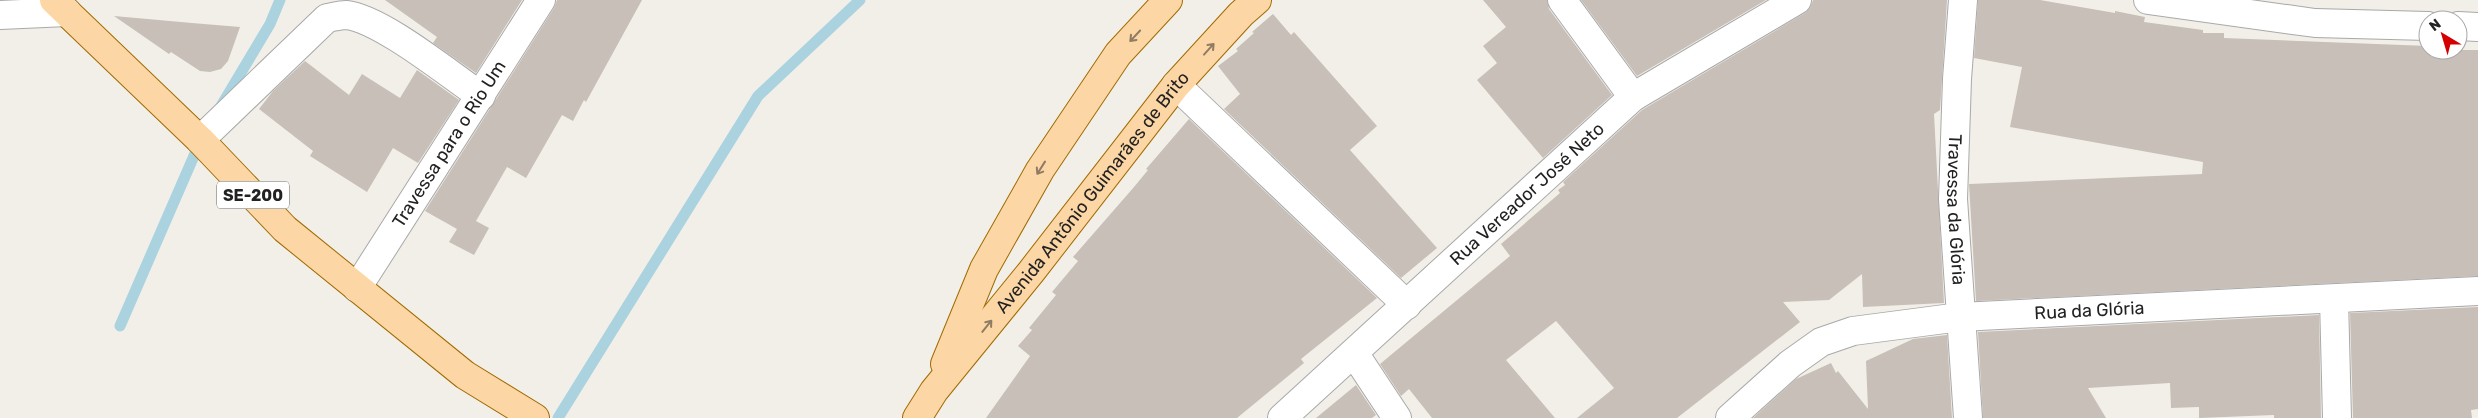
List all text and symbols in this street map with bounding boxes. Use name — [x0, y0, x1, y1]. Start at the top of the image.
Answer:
north arrow — [2418, 10, 2468, 60]
text: N — [2426, 15, 2445, 35]
one-way arrow — [1129, 29, 1141, 42]
one-way arrow — [1203, 43, 1215, 56]
street label: Travessa para o Rio Um — [388, 56, 511, 232]
street label: Avenida Antônio Guimarães de Brito — [991, 67, 1194, 318]
street label: Rua Vereador José Neto — [1445, 118, 1609, 270]
street label: Travessa da Glória — [1942, 134, 1970, 286]
one-way arrow — [1036, 161, 1047, 175]
road number: SE-200 — [217, 182, 289, 208]
street label: Rua da Glória — [2034, 297, 2145, 324]
one-way arrow — [982, 320, 993, 333]

